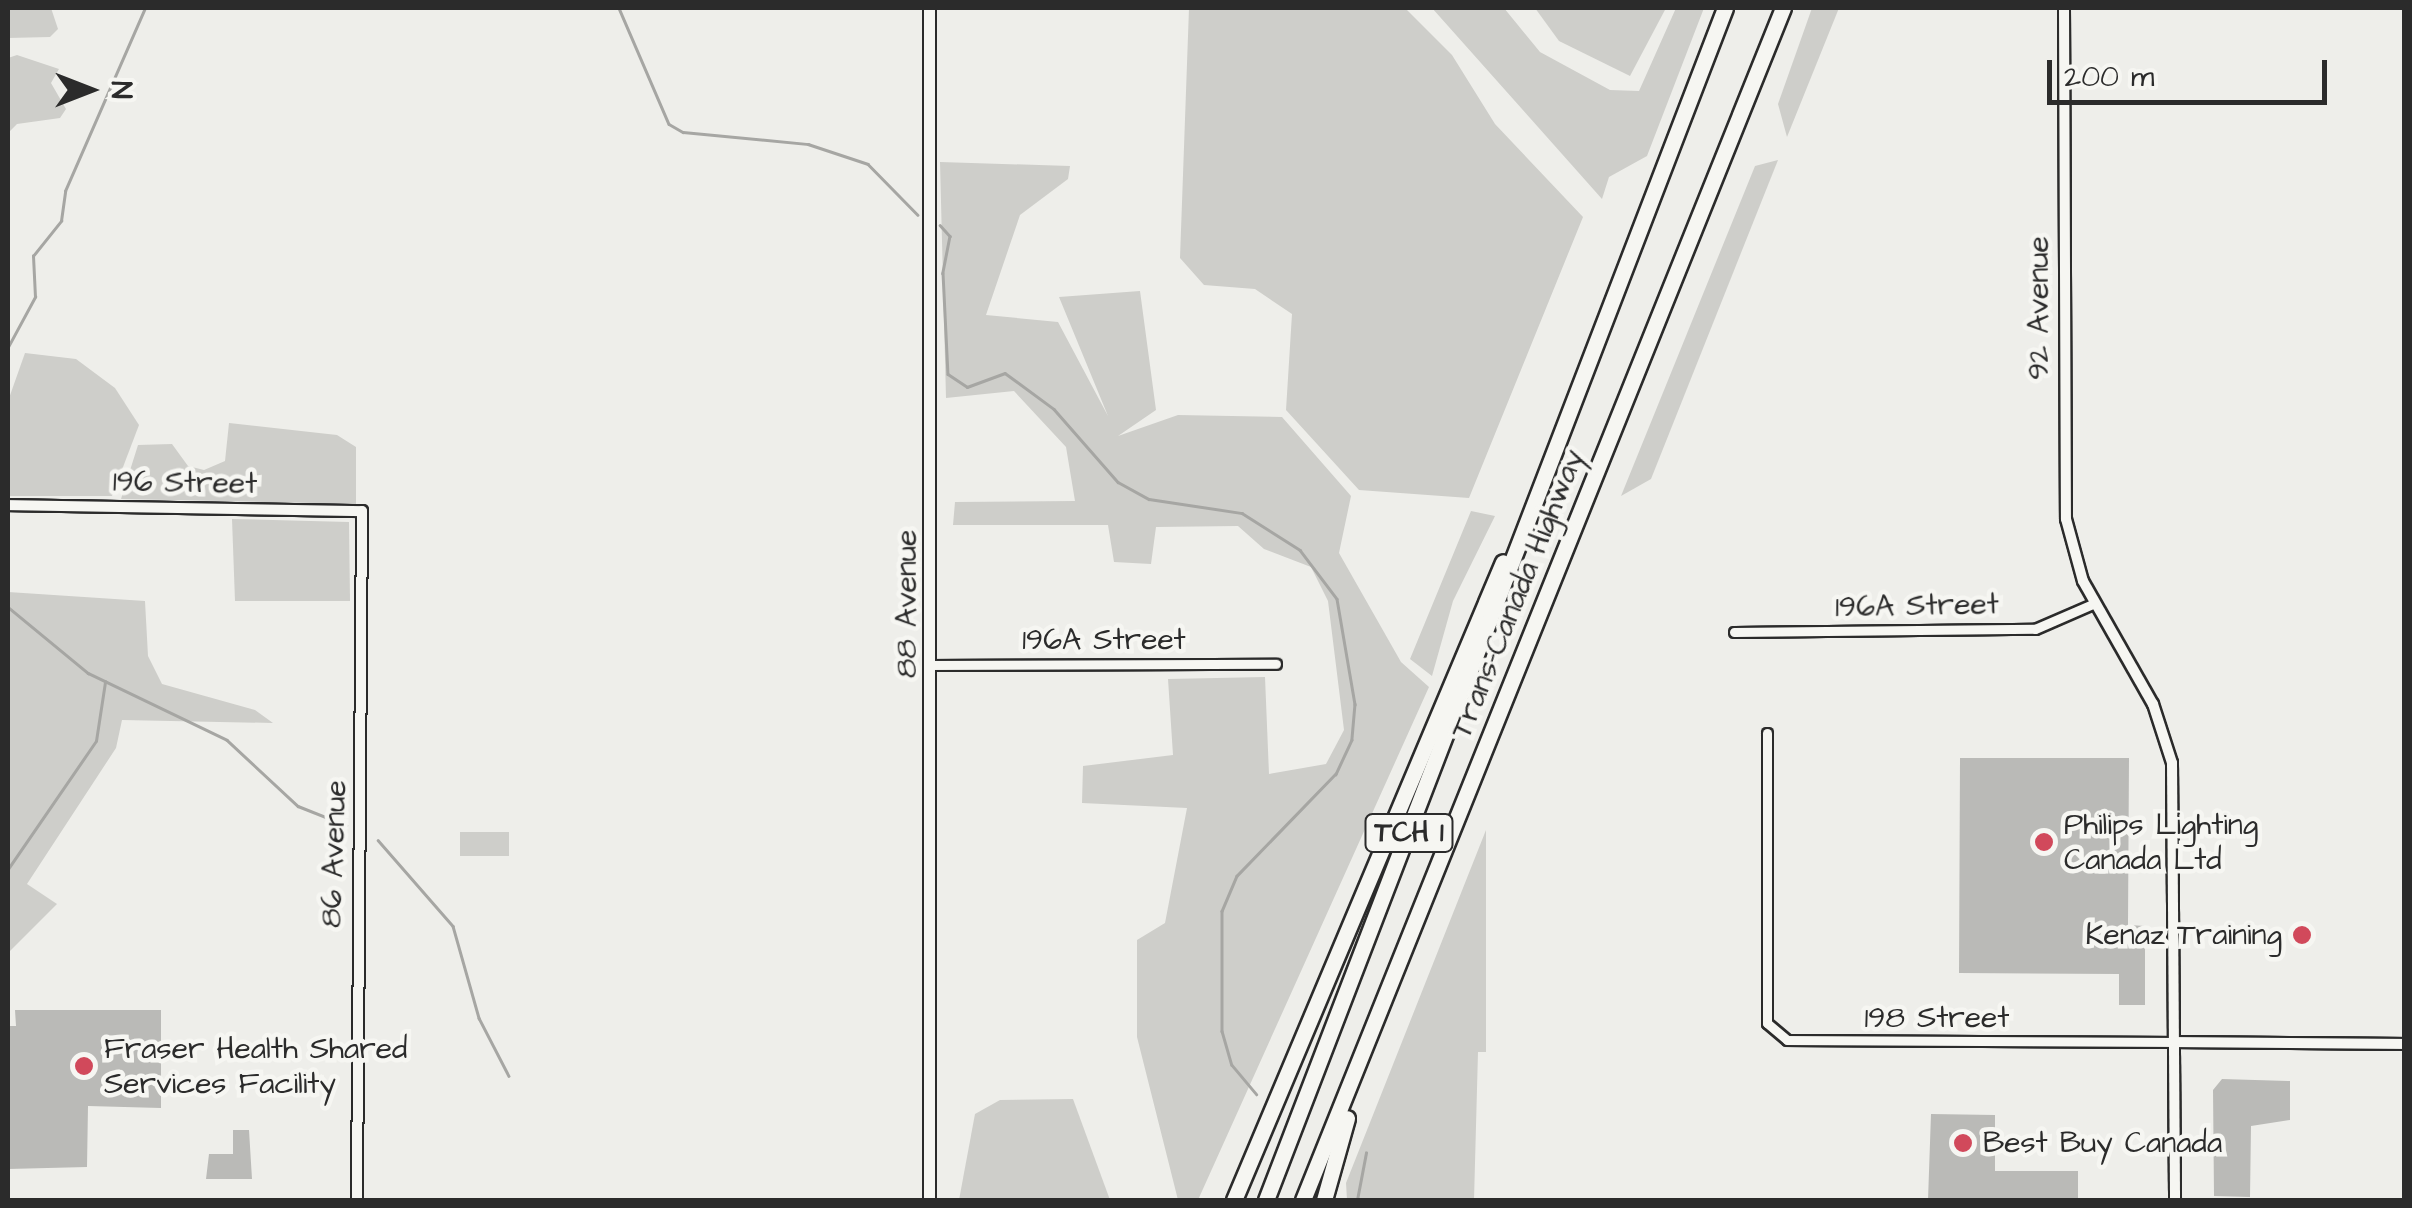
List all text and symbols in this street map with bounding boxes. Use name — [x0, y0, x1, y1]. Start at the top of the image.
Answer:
north arrow — [40, 40, 140, 140]
scale bar — [2052, 40, 2332, 102]
text: 200 m — [2064, 56, 2154, 98]
text: N — [101, 81, 140, 99]
street label: 92 Avenue — [2021, 236, 2057, 380]
street label: Trans-Canada Highway — [1444, 444, 1592, 744]
street label: 196 Street — [113, 464, 257, 502]
street label: 88 Avenue — [889, 530, 925, 678]
street label: 196A Street — [1835, 587, 1999, 625]
street label: 196A Street — [1022, 622, 1186, 658]
street label: 86 Avenue — [313, 780, 355, 928]
place label: Philips Lighting Canada Ltd — [2064, 807, 2258, 878]
road number: TCH 1 — [1364, 810, 1454, 856]
marker: Philips Lighting Canada Ltd — [2033, 831, 2055, 853]
place label: Kenaz Training — [2085, 917, 2282, 953]
marker: Kenaz Training — [2291, 924, 2313, 946]
street label: 198 Street — [1865, 1000, 2009, 1036]
place label: Fraser Health Shared Services Facility — [104, 1031, 407, 1102]
marker: Fraser Health Shared Services Facility — [73, 1055, 95, 1077]
place label: Best Buy Canada — [1983, 1125, 2222, 1161]
marker: Best Buy Canada — [1952, 1132, 1974, 1154]

